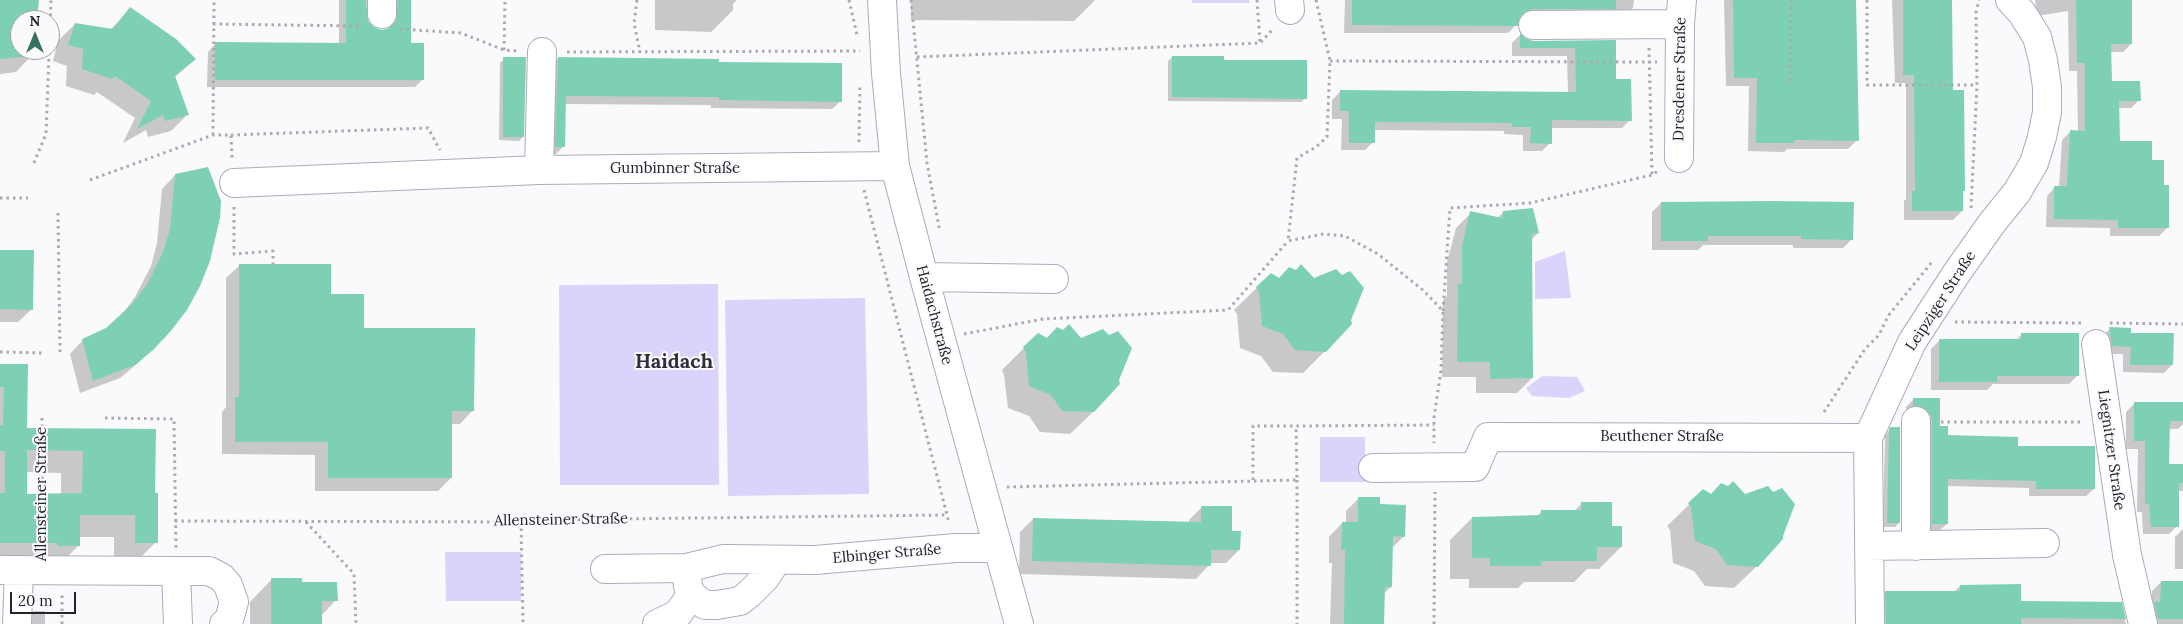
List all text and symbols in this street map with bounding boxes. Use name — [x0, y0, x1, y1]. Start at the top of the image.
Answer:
north arrow — [10, 10, 60, 60]
text: N — [30, 12, 40, 30]
street label: Dresdener Straße — [1670, 17, 1690, 141]
street label: Gumbinner Straße — [610, 160, 740, 178]
street label: Leipziger Straße — [1902, 248, 1980, 354]
street label: Haidachstraße — [912, 263, 956, 367]
district label: Haidach — [635, 350, 713, 374]
street label: Liegnitzer Straße — [2094, 389, 2128, 511]
street label: Allensteiner Straße — [33, 427, 51, 561]
street label: Beuthener Straße — [1600, 428, 1724, 446]
street label: Allensteiner Straße — [494, 510, 628, 530]
street label: Elbinger Straße — [832, 540, 942, 568]
scale bar — [12, 582, 79, 614]
text: 20 m — [18, 591, 53, 610]

